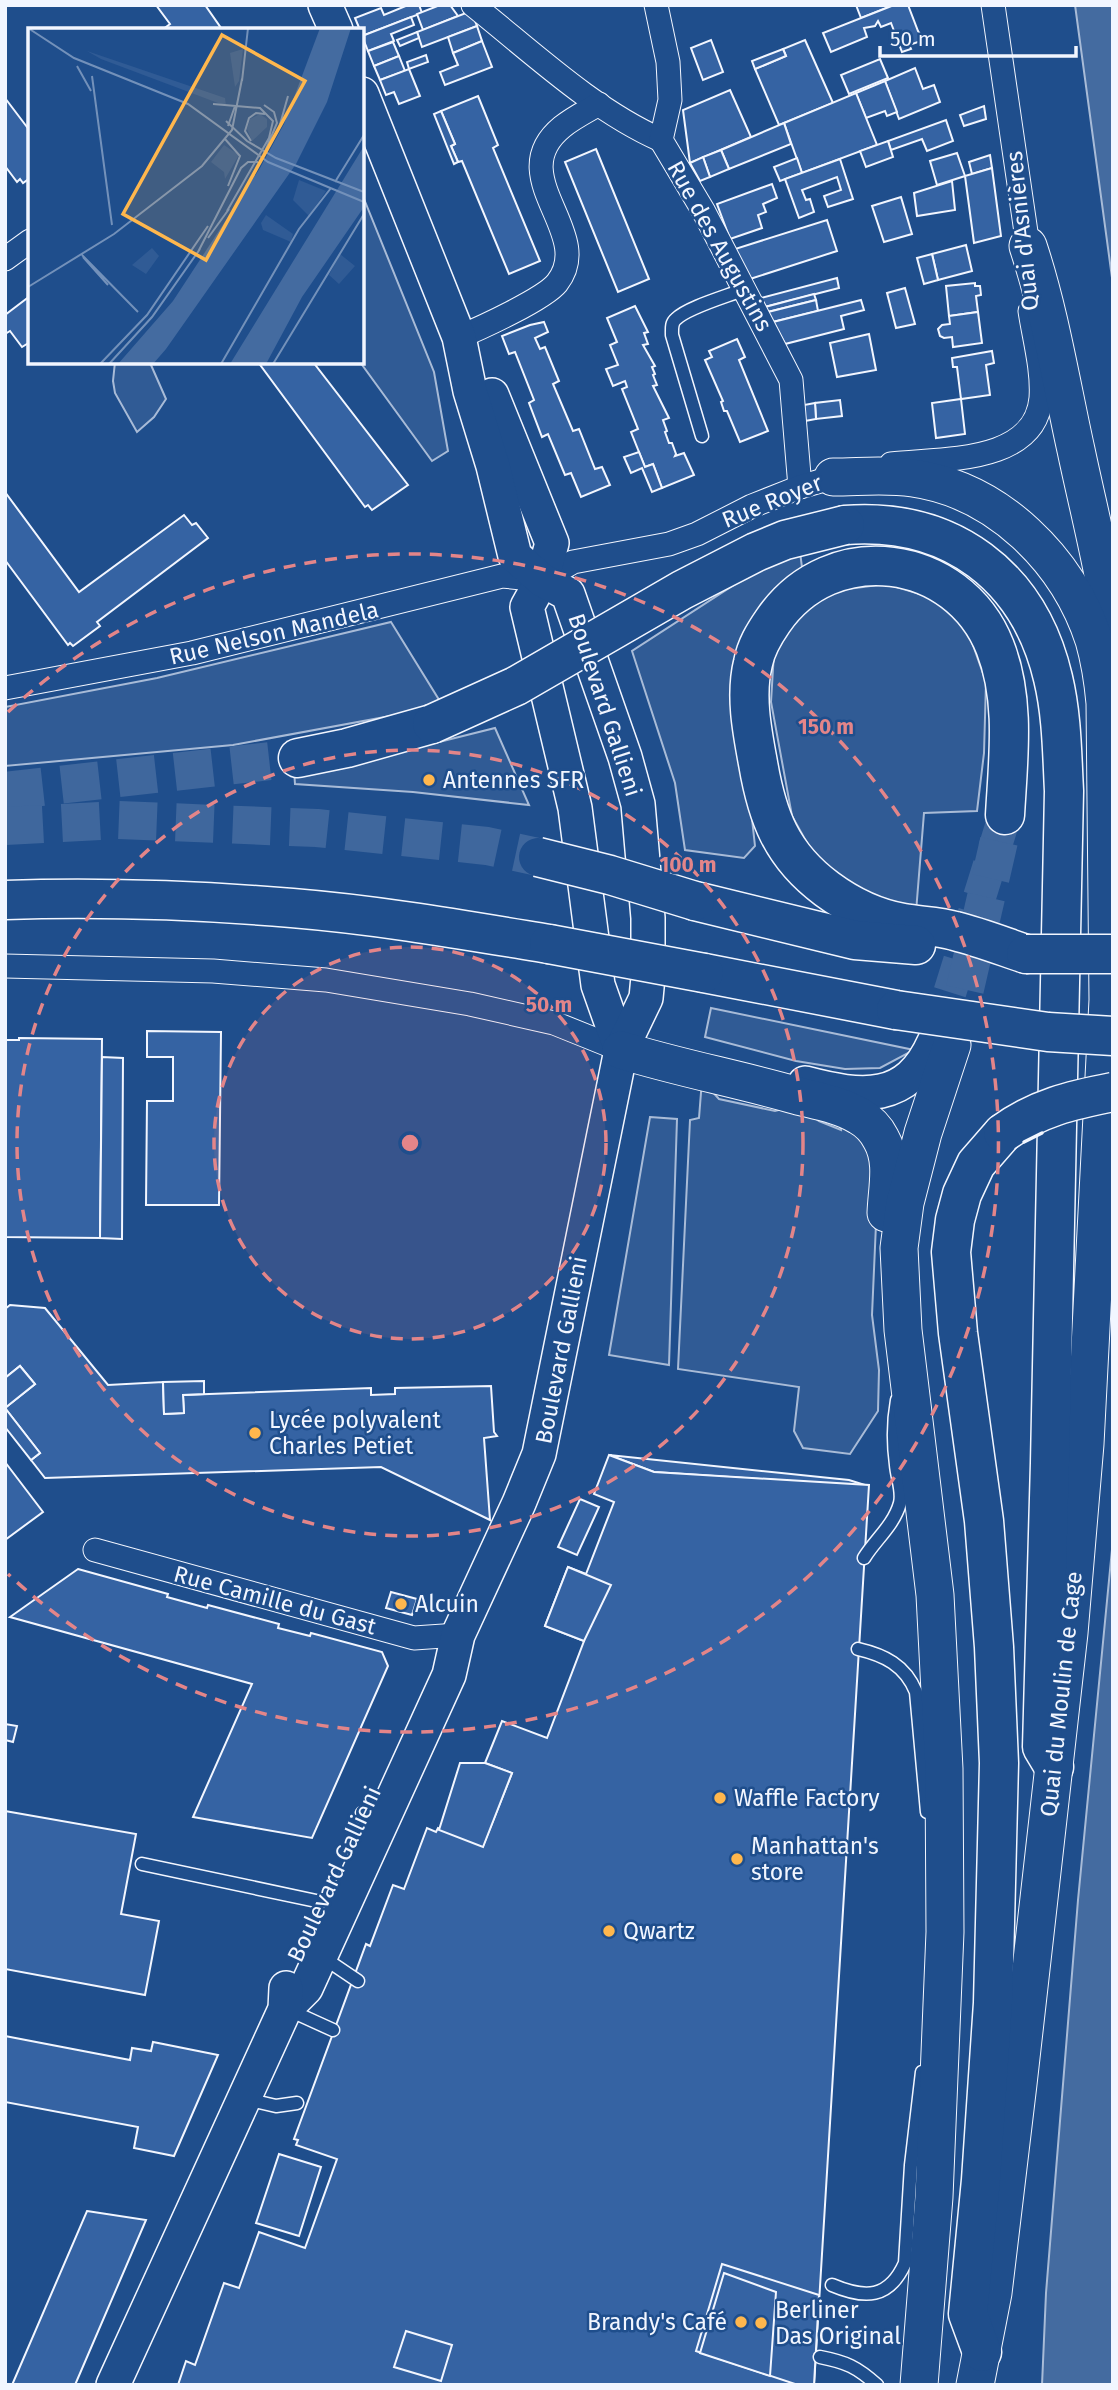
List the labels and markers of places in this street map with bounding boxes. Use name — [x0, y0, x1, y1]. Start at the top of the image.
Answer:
place label: Antennes SFR — [443, 766, 584, 794]
marker: Antennes SFR — [421, 772, 437, 788]
centre of rings — [398, 1131, 422, 1155]
place label: Lycée polyvalent Charles Petiet — [269, 1406, 442, 1460]
marker: Lycée polyvalent Charles Petiet — [247, 1425, 263, 1441]
place label: Alcuin — [415, 1590, 479, 1618]
marker: Alcuin — [393, 1596, 409, 1612]
place label: Waffle Factory — [734, 1784, 880, 1812]
marker: Waffle Factory — [712, 1790, 728, 1806]
place label: Manhattan's store — [751, 1832, 879, 1886]
marker: Manhattan's store — [729, 1851, 745, 1867]
place label: Qwartz — [623, 1917, 695, 1945]
marker: Qwartz — [601, 1923, 617, 1939]
place label: Berliner Das Original — [775, 2296, 901, 2350]
place label: Brandy's Café — [587, 2308, 727, 2336]
marker: Brandy's Café — [733, 2314, 749, 2330]
marker: Berliner Das Original — [753, 2315, 769, 2331]

